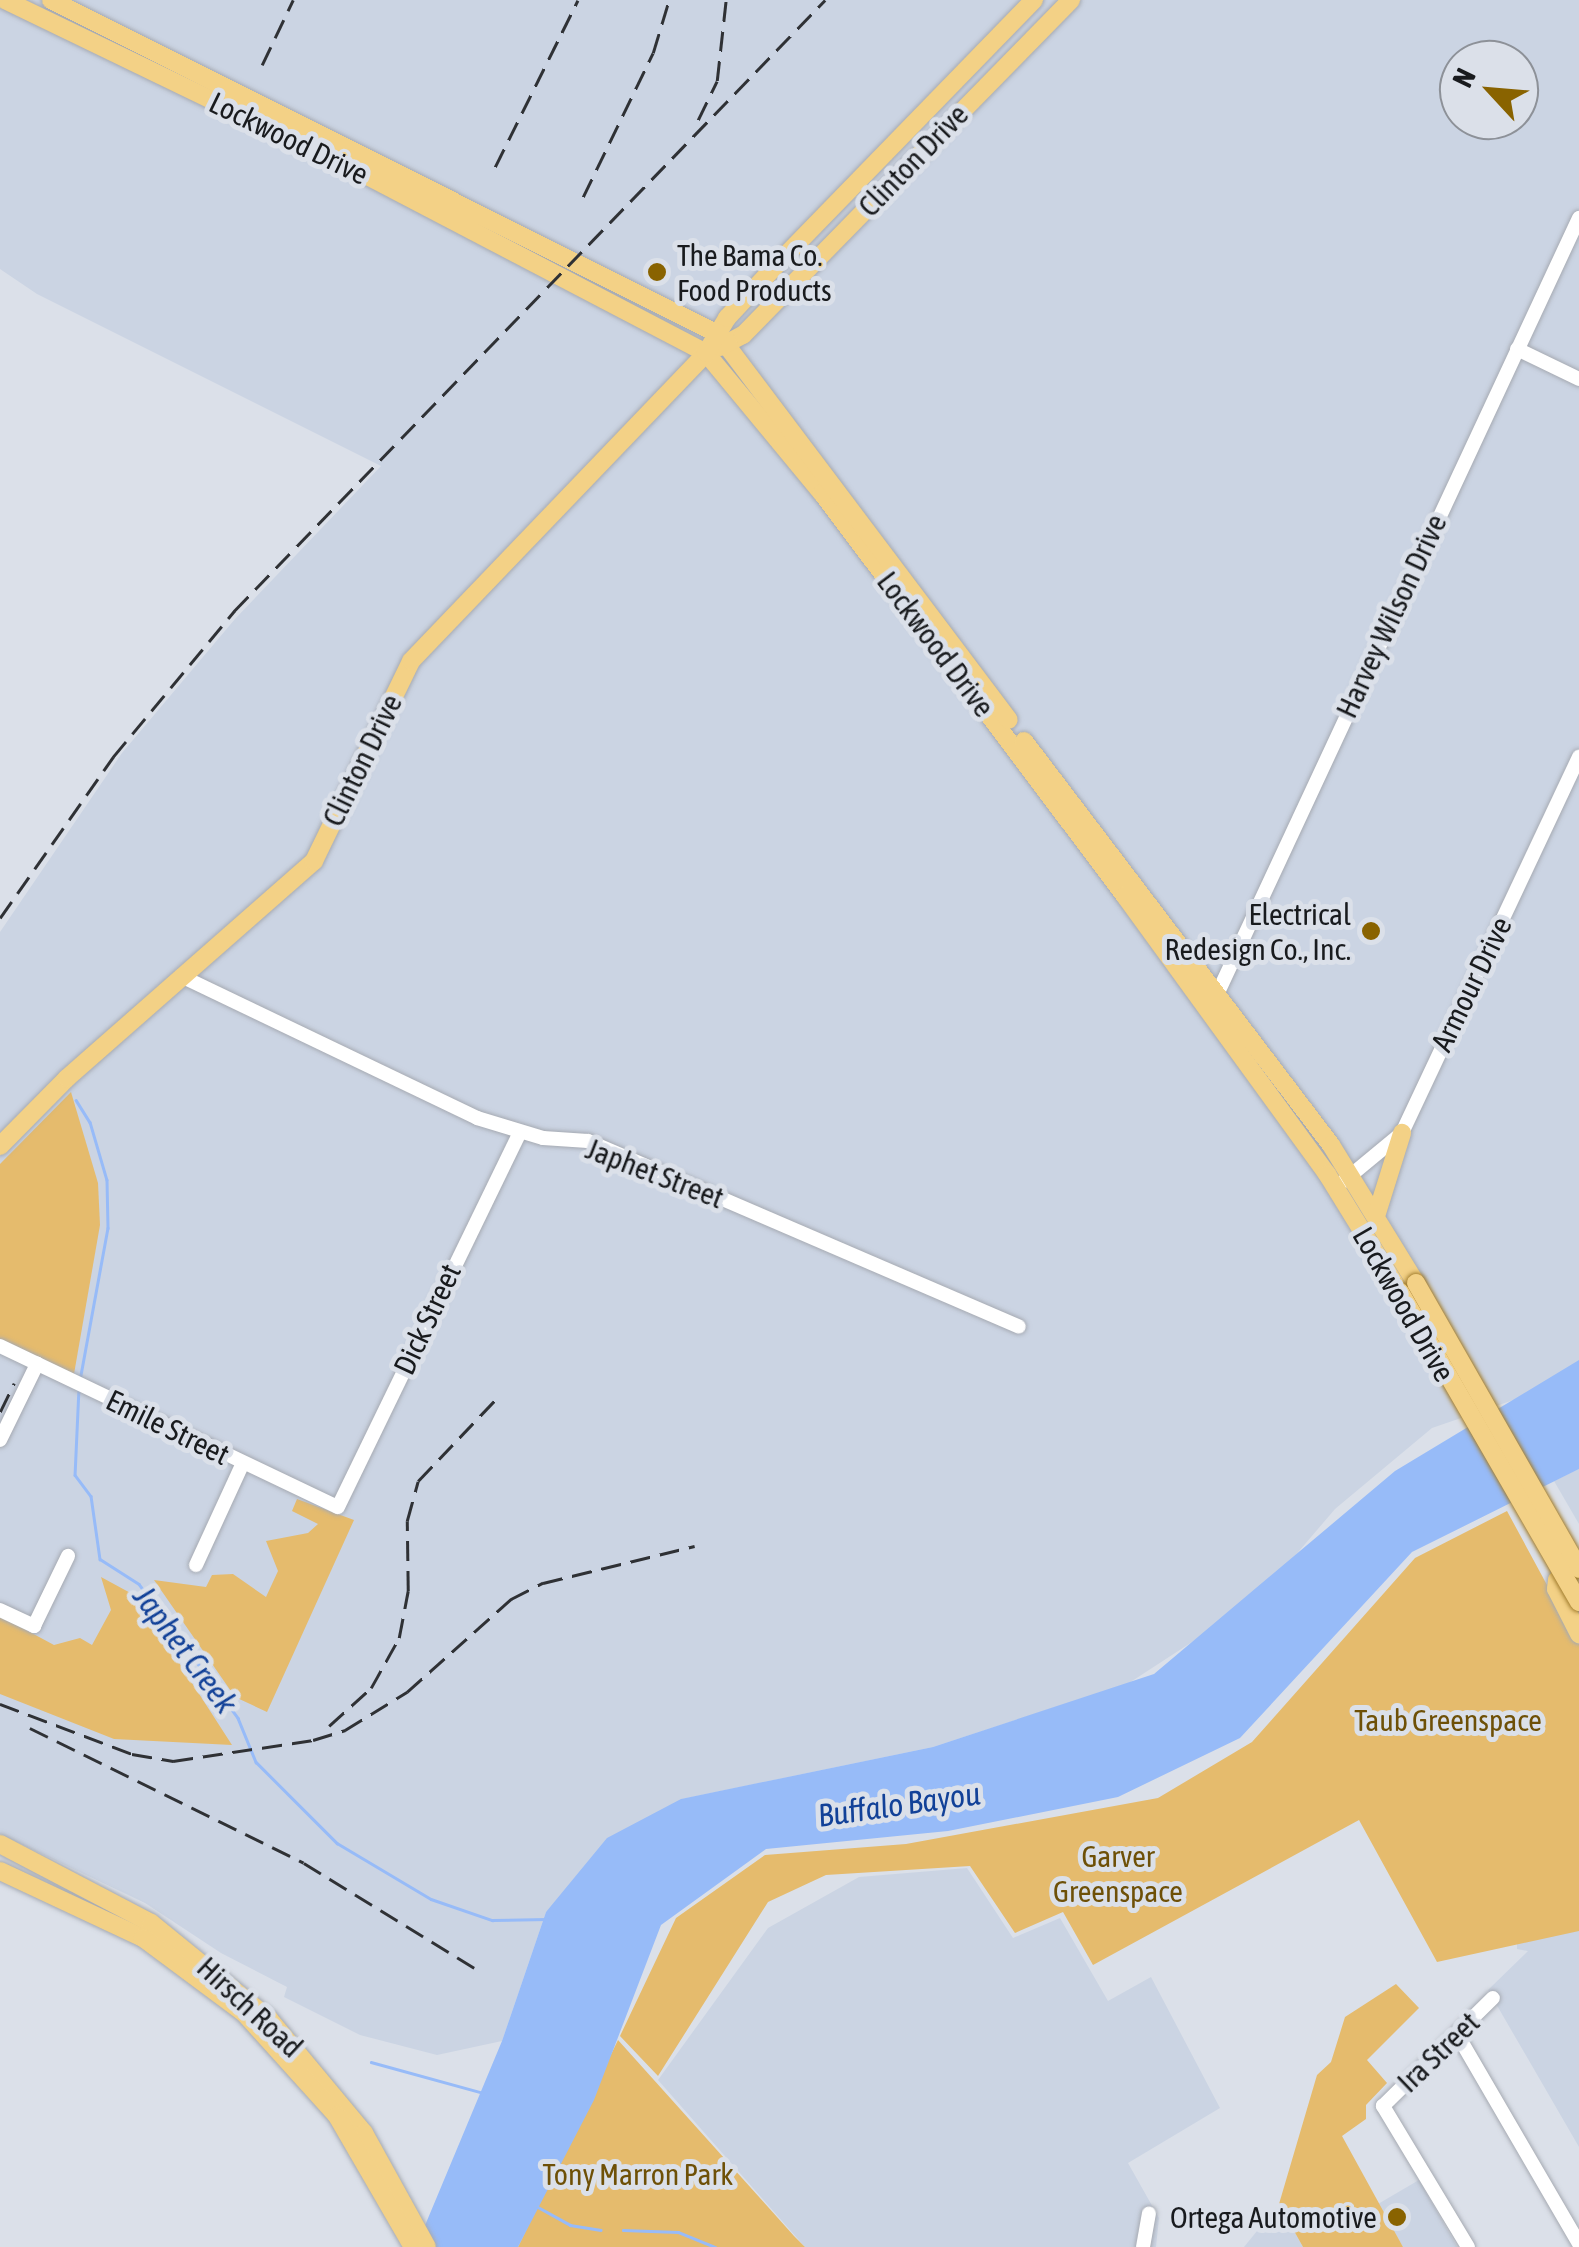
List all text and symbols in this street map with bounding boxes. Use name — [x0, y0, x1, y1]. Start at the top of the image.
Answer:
north arrow — [1439, 40, 1539, 140]
text: N — [1446, 63, 1482, 92]
street label: Lockwood Drive — [204, 84, 374, 192]
street label: Clinton Drive — [851, 96, 975, 224]
place label: The Bama Co. Food Products — [677, 237, 832, 308]
marker: The Bama Co. Food Products — [646, 261, 668, 283]
street label: Harvey Wilson Drive — [1328, 509, 1454, 723]
street label: Lockwood Drive — [870, 564, 1002, 724]
street label: Clinton Drive — [315, 688, 409, 832]
place label: Electrical Redesign Co., Inc. — [1165, 896, 1351, 966]
street label: Armour Drive — [1423, 911, 1519, 1057]
marker: Electrical Redesign Co., Inc. — [1360, 920, 1382, 942]
street label: Japhet Street — [581, 1130, 729, 1216]
street label: Lockwood Drive — [1345, 1220, 1463, 1388]
street label: Dick Street — [386, 1258, 468, 1380]
street label: Emile Street — [101, 1382, 235, 1472]
water label: Japhet Creek — [125, 1579, 245, 1721]
park label: Taub Greenspace — [1354, 1702, 1542, 1738]
water label: Buffalo Bayou — [815, 1775, 983, 1835]
park label: Garver Greenspace — [1053, 1838, 1183, 1908]
street label: Hirsch Road — [190, 1949, 310, 2065]
street label: Ira Street — [1390, 2004, 1486, 2100]
park label: Tony Marron Park — [542, 2156, 734, 2192]
place label: Ortega Automotive — [1170, 2199, 1377, 2235]
marker: Ortega Automotive — [1386, 2206, 1408, 2228]

